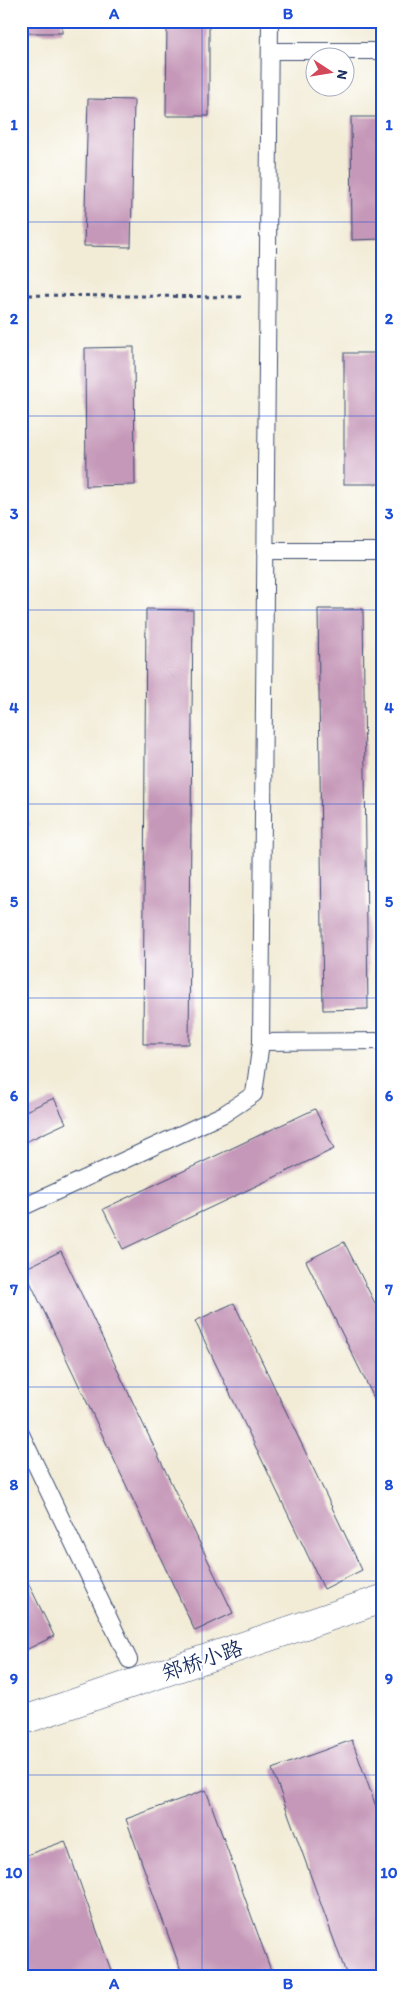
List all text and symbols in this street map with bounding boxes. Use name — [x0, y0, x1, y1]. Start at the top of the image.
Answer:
text: A — [108, 4, 120, 23]
text: B — [283, 4, 294, 23]
north arrow — [306, 48, 356, 98]
text: N — [333, 68, 352, 81]
text: 1 — [10, 115, 18, 134]
text: 1 — [385, 115, 393, 134]
text: 2 — [10, 309, 19, 328]
text: 2 — [385, 309, 394, 328]
text: 3 — [10, 504, 19, 523]
text: 3 — [385, 504, 394, 523]
text: 4 — [9, 698, 19, 717]
text: 4 — [384, 698, 394, 717]
text: 5 — [10, 892, 19, 911]
text: 5 — [385, 892, 394, 911]
text: 6 — [10, 1086, 19, 1105]
text: 6 — [385, 1086, 394, 1105]
text: 7 — [9, 1280, 18, 1299]
text: 7 — [384, 1280, 393, 1299]
text: 8 — [10, 1475, 19, 1494]
text: 8 — [385, 1475, 394, 1494]
street label: 郑桥小路 — [158, 1635, 246, 1685]
text: 9 — [10, 1669, 18, 1688]
text: 9 — [385, 1669, 393, 1688]
text: 10 — [5, 1863, 23, 1882]
text: 10 — [380, 1863, 398, 1882]
text: A — [108, 1974, 120, 1993]
text: B — [283, 1974, 294, 1993]

